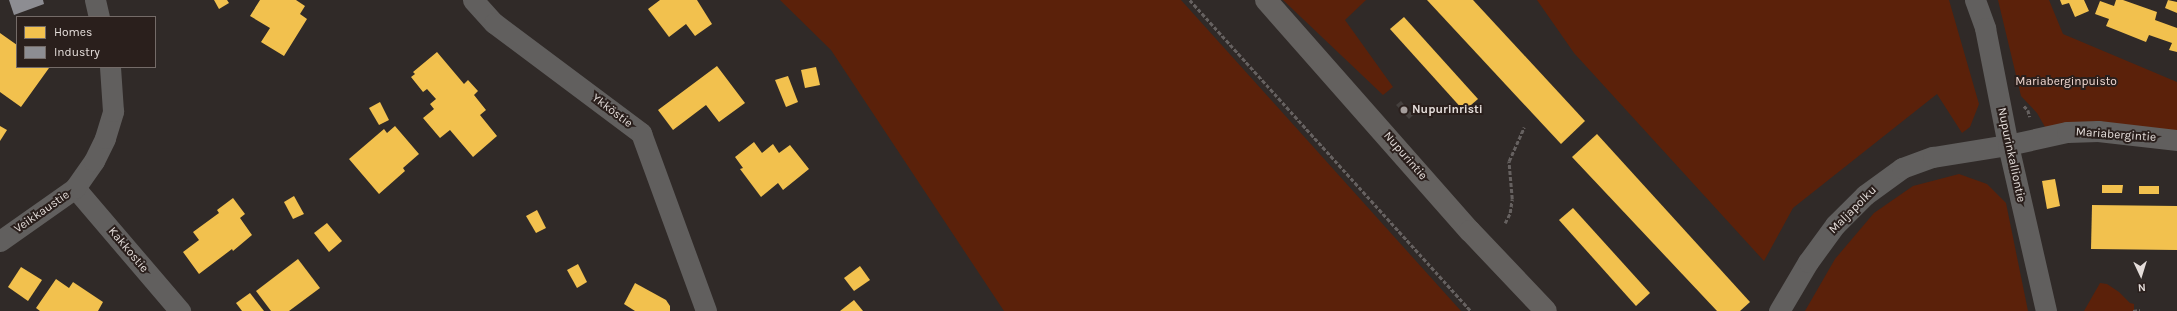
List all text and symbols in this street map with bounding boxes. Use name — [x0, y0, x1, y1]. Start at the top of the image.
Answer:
legend — [16, 16, 156, 68]
text: Homes — [54, 25, 92, 39]
text: Industry — [54, 45, 100, 59]
park label: Mariaberginpuisto — [2015, 75, 2117, 89]
street label: Ykköstie — [589, 91, 635, 131]
place label: Nupurinristi — [1412, 103, 1483, 117]
marker: Nupurinristi — [1399, 105, 1409, 115]
street label: Nupurinkalliontie — [1994, 106, 2028, 204]
street label: Mariabergintie — [2075, 125, 2157, 145]
street label: Nupurintie — [1380, 129, 1430, 183]
street label: Maljapolku — [1826, 183, 1880, 237]
street label: Veikkaustie — [12, 188, 72, 236]
street label: Kakkostie — [105, 224, 151, 276]
north arrow — [2121, 255, 2161, 295]
text: N — [2137, 281, 2146, 294]

